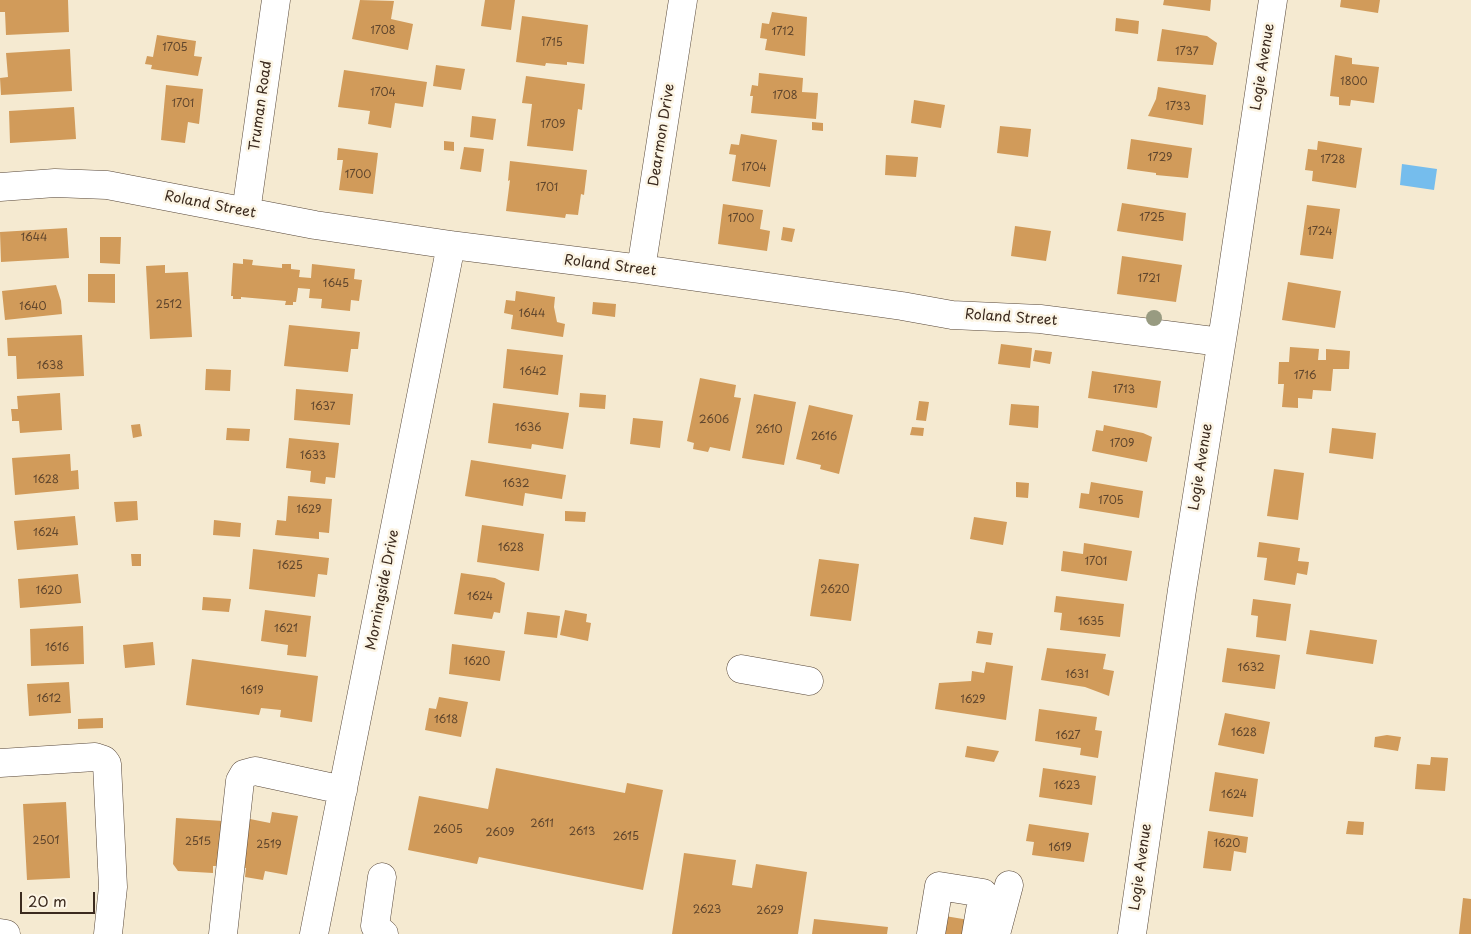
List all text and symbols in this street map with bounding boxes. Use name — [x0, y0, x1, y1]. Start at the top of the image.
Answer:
street label: Logie Avenue — [1248, 22, 1278, 112]
house number: 1708 — [370, 24, 396, 38]
house number: 1712 — [772, 25, 794, 39]
house number: 1715 — [541, 36, 563, 50]
house number: 1705 — [162, 41, 188, 55]
house number: 1737 — [1175, 45, 1199, 59]
street label: Truman Road — [246, 60, 276, 152]
house number: 1800 — [1340, 75, 1368, 89]
street label: Dearmon Drive — [646, 82, 678, 188]
house number: 1704 — [370, 86, 396, 100]
house number: 1708 — [772, 89, 798, 103]
house number: 1701 — [172, 97, 194, 111]
house number: 1733 — [1166, 100, 1190, 114]
house number: 1709 — [541, 118, 565, 132]
house number: 1729 — [1148, 151, 1172, 165]
house number: 1728 — [1321, 153, 1345, 167]
house number: 1704 — [741, 161, 767, 175]
house number: 1700 — [345, 168, 371, 182]
house number: 1701 — [536, 181, 558, 195]
street label: Roland Street — [163, 188, 257, 222]
house number: 1725 — [1139, 211, 1165, 225]
house number: 1700 — [728, 212, 754, 226]
house number: 1724 — [1307, 225, 1333, 239]
house number: 1644 — [21, 231, 47, 245]
street label: Roland Street — [563, 252, 657, 280]
house number: 1721 — [1138, 272, 1160, 286]
house number: 1645 — [323, 277, 349, 291]
house number: 2512 — [156, 298, 182, 312]
house number: 1640 — [19, 300, 47, 314]
street label: Roland Street — [964, 306, 1058, 330]
house number: 1644 — [519, 307, 545, 321]
house number: 1638 — [37, 359, 63, 373]
house number: 1642 — [519, 365, 547, 379]
house number: 1716 — [1294, 369, 1316, 383]
house number: 1713 — [1113, 383, 1135, 397]
house number: 1637 — [311, 400, 335, 414]
house number: 2606 — [699, 413, 729, 427]
house number: 1636 — [515, 421, 541, 435]
street label: Logie Avenue — [1186, 422, 1216, 512]
house number: 2610 — [755, 423, 783, 437]
house number: 2616 — [811, 430, 837, 444]
house number: 1709 — [1110, 437, 1134, 451]
house number: 1633 — [300, 449, 326, 463]
house number: 1628 — [33, 473, 59, 487]
house number: 1632 — [502, 477, 530, 491]
house number: 1705 — [1098, 494, 1124, 508]
house number: 1629 — [297, 503, 321, 517]
house number: 1624 — [33, 526, 59, 540]
street label: Morningside Drive — [363, 528, 403, 652]
house number: 1628 — [498, 541, 524, 555]
house number: 1701 — [1085, 555, 1107, 569]
house number: 1625 — [277, 559, 303, 573]
house number: 2620 — [820, 583, 850, 597]
house number: 1620 — [36, 584, 62, 598]
house number: 1624 — [467, 590, 493, 604]
house number: 1635 — [1078, 615, 1104, 629]
house number: 1621 — [274, 622, 298, 636]
house number: 1616 — [45, 641, 69, 655]
house number: 1620 — [464, 655, 490, 669]
house number: 1632 — [1237, 661, 1265, 675]
house number: 1631 — [1065, 668, 1089, 682]
house number: 1619 — [240, 684, 264, 698]
house number: 1612 — [37, 692, 61, 706]
house number: 1629 — [961, 693, 985, 707]
house number: 1618 — [434, 713, 458, 727]
house number: 1628 — [1231, 726, 1257, 740]
house number: 1627 — [1055, 729, 1081, 743]
house number: 1623 — [1054, 779, 1080, 793]
house number: 1624 — [1221, 788, 1247, 802]
house number: 2611 — [530, 817, 554, 831]
street label: Logie Avenue — [1127, 822, 1155, 912]
house number: 2605 — [433, 823, 463, 837]
house number: 2613 — [569, 825, 595, 839]
house number: 2609 — [486, 826, 514, 840]
house number: 2615 — [613, 830, 639, 844]
house number: 2501 — [33, 834, 59, 848]
house number: 2515 — [185, 835, 211, 849]
house number: 1620 — [1214, 837, 1240, 851]
house number: 2519 — [256, 838, 282, 852]
house number: 1619 — [1048, 841, 1072, 855]
scale bar — [22, 882, 98, 914]
text: 20 m — [28, 889, 67, 912]
house number: 2623 — [693, 903, 721, 917]
house number: 2629 — [756, 904, 784, 918]

